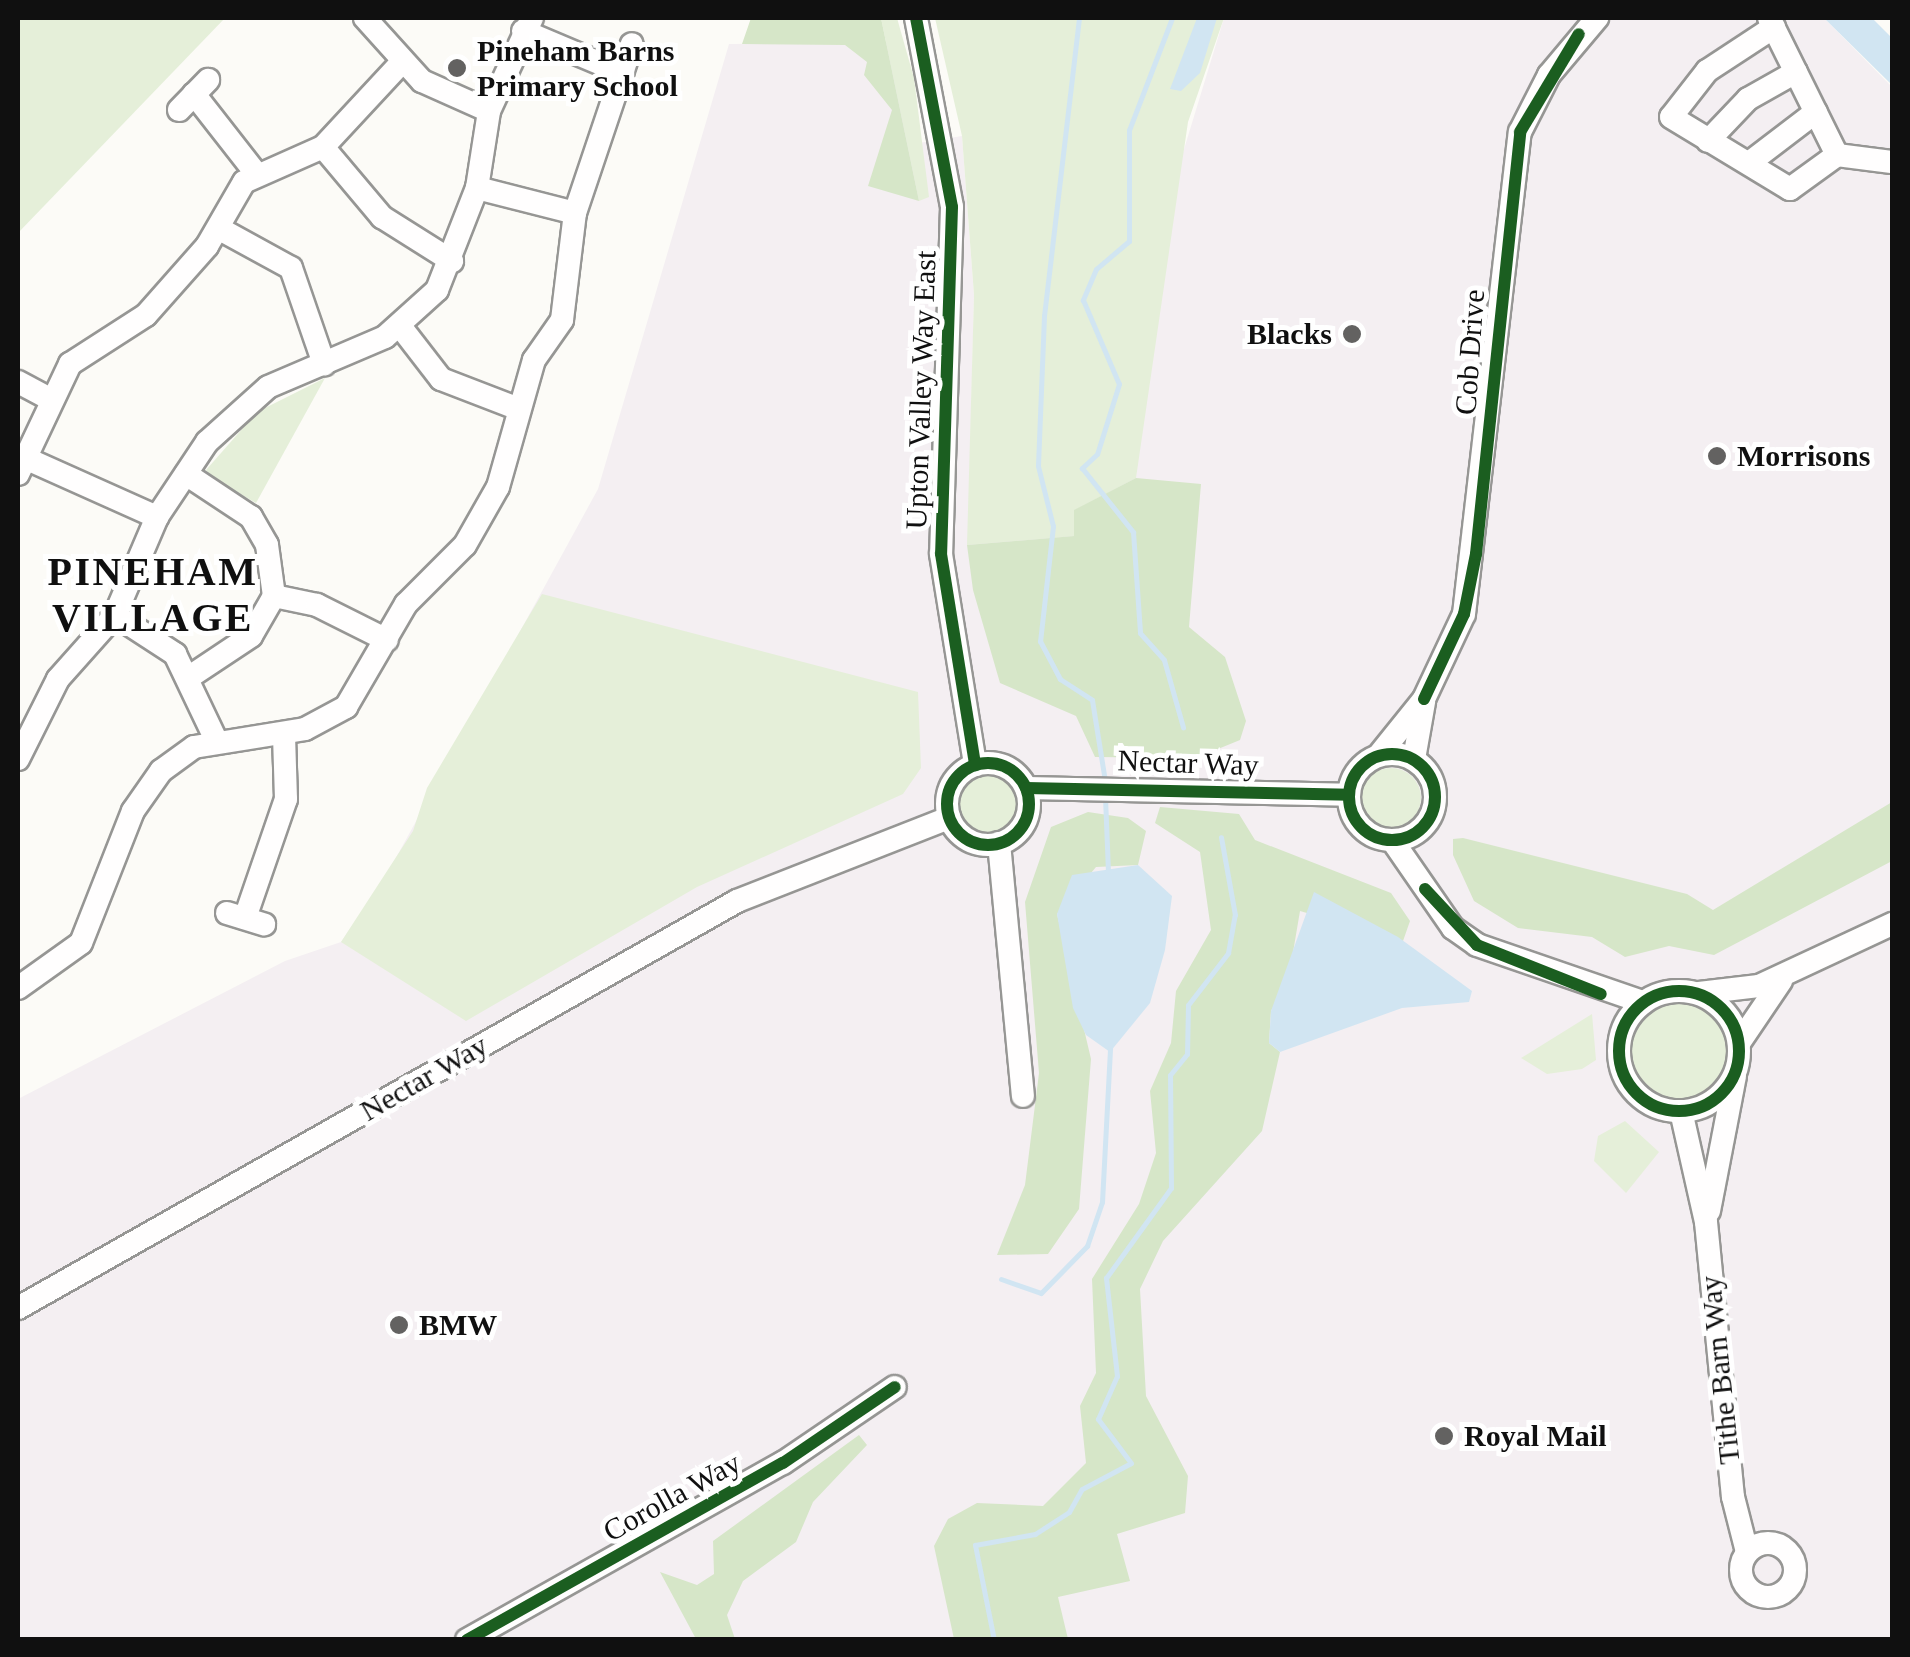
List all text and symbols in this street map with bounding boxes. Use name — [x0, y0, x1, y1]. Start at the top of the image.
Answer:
place label: Pineham Barns Primary School — [477, 33, 678, 104]
marker: Pineham Barns Primary School — [446, 57, 468, 79]
street label: Upton Valley Way East — [898, 249, 944, 531]
street label: Cob Drive — [1448, 288, 1492, 416]
place label: Blacks — [1247, 316, 1332, 352]
marker: Blacks — [1341, 323, 1363, 345]
place label: Morrisons — [1737, 438, 1870, 474]
marker: Morrisons — [1706, 445, 1728, 467]
district label: PINEHAM VILLAGE — [48, 548, 258, 642]
street label: Nectar Way — [1117, 743, 1259, 783]
street label: Nectar Way — [354, 1027, 494, 1129]
street label: Tithe Barn Way — [1692, 1274, 1748, 1466]
place label: BMW — [419, 1307, 497, 1343]
marker: BMW — [388, 1314, 410, 1336]
place label: Royal Mail — [1464, 1418, 1606, 1454]
marker: Royal Mail — [1433, 1425, 1455, 1447]
street label: Corolla Way — [597, 1444, 747, 1550]

